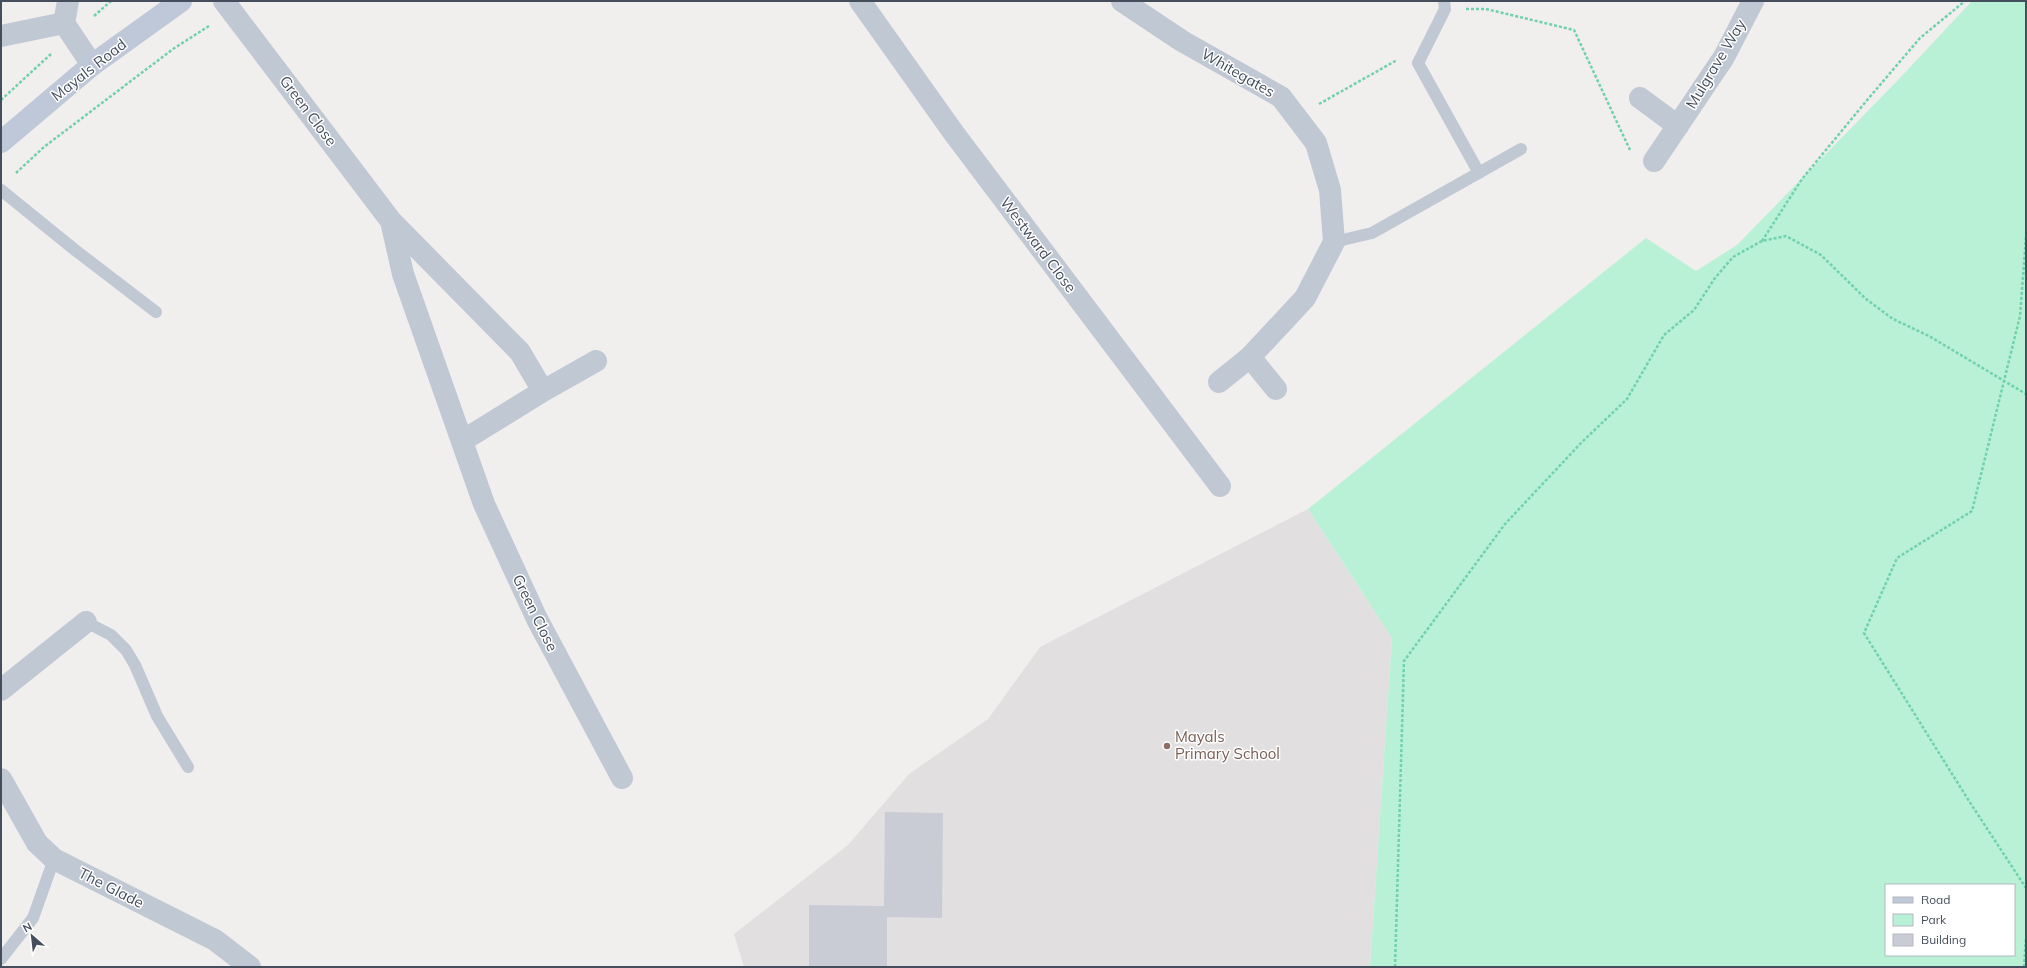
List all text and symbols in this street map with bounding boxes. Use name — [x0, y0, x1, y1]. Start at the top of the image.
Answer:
street label: Mulgrave Way — [1681, 16, 1750, 112]
street label: Mayals Road — [47, 34, 130, 105]
street label: Whitegates — [1198, 44, 1278, 101]
street label: Green Close — [276, 72, 341, 150]
street label: Westward Close — [996, 193, 1081, 296]
street label: Green Close — [509, 571, 562, 654]
place label: Mayals Primary School — [1175, 727, 1280, 763]
marker: Mayals Primary School — [1162, 741, 1172, 751]
street label: The Glade — [75, 863, 147, 912]
legend — [1885, 884, 2015, 956]
text: Road — [1921, 892, 1950, 907]
text: Park — [1921, 912, 1947, 927]
north arrow — [12, 916, 52, 956]
text: N — [20, 919, 34, 935]
text: Building — [1921, 932, 1966, 947]

